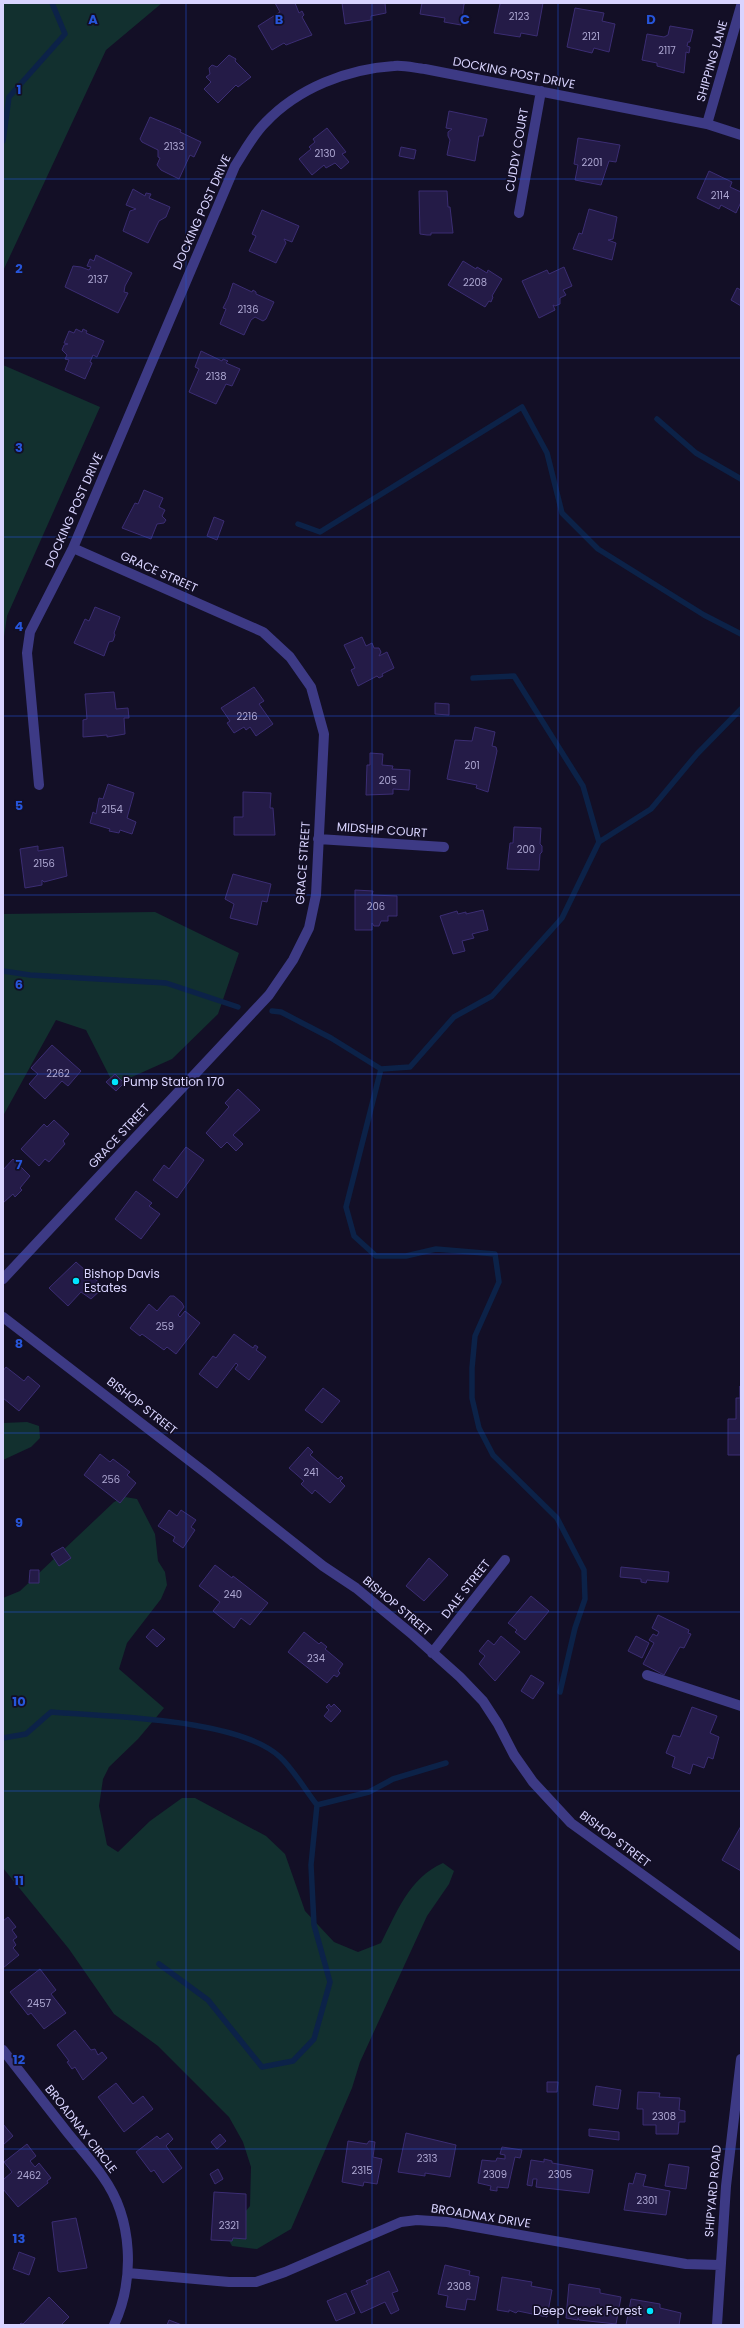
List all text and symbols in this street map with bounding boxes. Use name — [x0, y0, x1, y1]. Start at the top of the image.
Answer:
house number: 2123 — [509, 9, 529, 24]
text: A — [88, 10, 98, 29]
text: B — [275, 10, 284, 29]
text: C — [460, 10, 470, 29]
text: D — [646, 10, 656, 29]
street label: SHIPPING LANE — [692, 18, 731, 104]
house number: 2121 — [582, 29, 600, 44]
house number: 2117 — [658, 43, 676, 58]
street label: DOCKING POST DRIVE — [451, 52, 577, 93]
text: 1 — [17, 80, 21, 99]
street label: CUDDY COURT — [501, 106, 532, 193]
house number: 2133 — [164, 139, 184, 154]
house number: 2130 — [314, 146, 336, 161]
street label: DOCKING POST DRIVE — [168, 152, 235, 272]
house number: 2201 — [582, 155, 602, 170]
house number: 2114 — [711, 188, 729, 203]
text: 2 — [15, 259, 23, 278]
house number: 2137 — [88, 272, 109, 287]
house number: 2208 — [463, 275, 487, 290]
house number: 2136 — [237, 302, 259, 317]
house number: 2138 — [205, 369, 227, 384]
text: 3 — [15, 438, 23, 457]
street label: DOCKING POST DRIVE — [40, 450, 107, 570]
street label: GRACE STREET — [118, 547, 201, 596]
text: 4 — [15, 617, 24, 636]
house number: 2216 — [236, 709, 258, 724]
house number: 201 — [464, 758, 480, 773]
house number: 205 — [379, 773, 397, 788]
text: 5 — [15, 796, 23, 815]
house number: 2154 — [101, 802, 123, 817]
street label: MIDSHIP COURT — [336, 818, 428, 841]
street label: GRACE STREET — [291, 820, 314, 905]
house number: 200 — [517, 842, 535, 857]
house number: 2156 — [33, 856, 55, 871]
house number: 206 — [367, 899, 385, 914]
text: 6 — [15, 975, 23, 994]
house number: 2262 — [46, 1066, 70, 1081]
place label: Pump Station 170 — [123, 1073, 225, 1090]
marker: Pump Station 170 — [110, 1077, 120, 1087]
street label: GRACE STREET — [84, 1099, 153, 1172]
text: 7 — [16, 1155, 23, 1174]
place label: Bishop Davis Estates — [84, 1265, 160, 1296]
marker: Bishop Davis Estates — [71, 1276, 81, 1286]
house number: 259 — [156, 1319, 174, 1334]
text: 8 — [15, 1334, 23, 1353]
street label: BISHOP STREET — [104, 1373, 181, 1439]
house number: 241 — [303, 1465, 319, 1480]
house number: 256 — [102, 1472, 120, 1487]
text: 9 — [15, 1513, 23, 1532]
street label: DALE STREET — [437, 1555, 494, 1622]
street label: BISHOP STREET — [359, 1572, 436, 1640]
house number: 240 — [224, 1587, 242, 1602]
house number: 234 — [307, 1651, 325, 1666]
text: 10 — [12, 1692, 26, 1711]
street label: BISHOP STREET — [576, 1806, 655, 1871]
text: 11 — [14, 1871, 24, 1890]
house number: 2457 — [27, 1996, 51, 2011]
text: 12 — [13, 2050, 26, 2069]
street label: BROADNAX CIRCLE — [41, 2081, 121, 2176]
house number: 2308 — [652, 2109, 676, 2124]
street label: SHIPYARD ROAD — [700, 2144, 725, 2238]
house number: 2313 — [417, 2151, 437, 2166]
house number: 2315 — [351, 2163, 373, 2178]
house number: 2309 — [483, 2167, 507, 2182]
house number: 2305 — [548, 2167, 572, 2182]
house number: 2462 — [17, 2168, 41, 2183]
house number: 2301 — [636, 2193, 658, 2208]
street label: BROADNAX DRIVE — [430, 2199, 532, 2232]
house number: 2321 — [219, 2218, 239, 2233]
text: 13 — [13, 2229, 26, 2248]
house number: 2308 — [447, 2279, 471, 2294]
place label: Deep Creek Forest — [533, 2302, 642, 2319]
marker: Deep Creek Forest — [645, 2306, 655, 2316]

